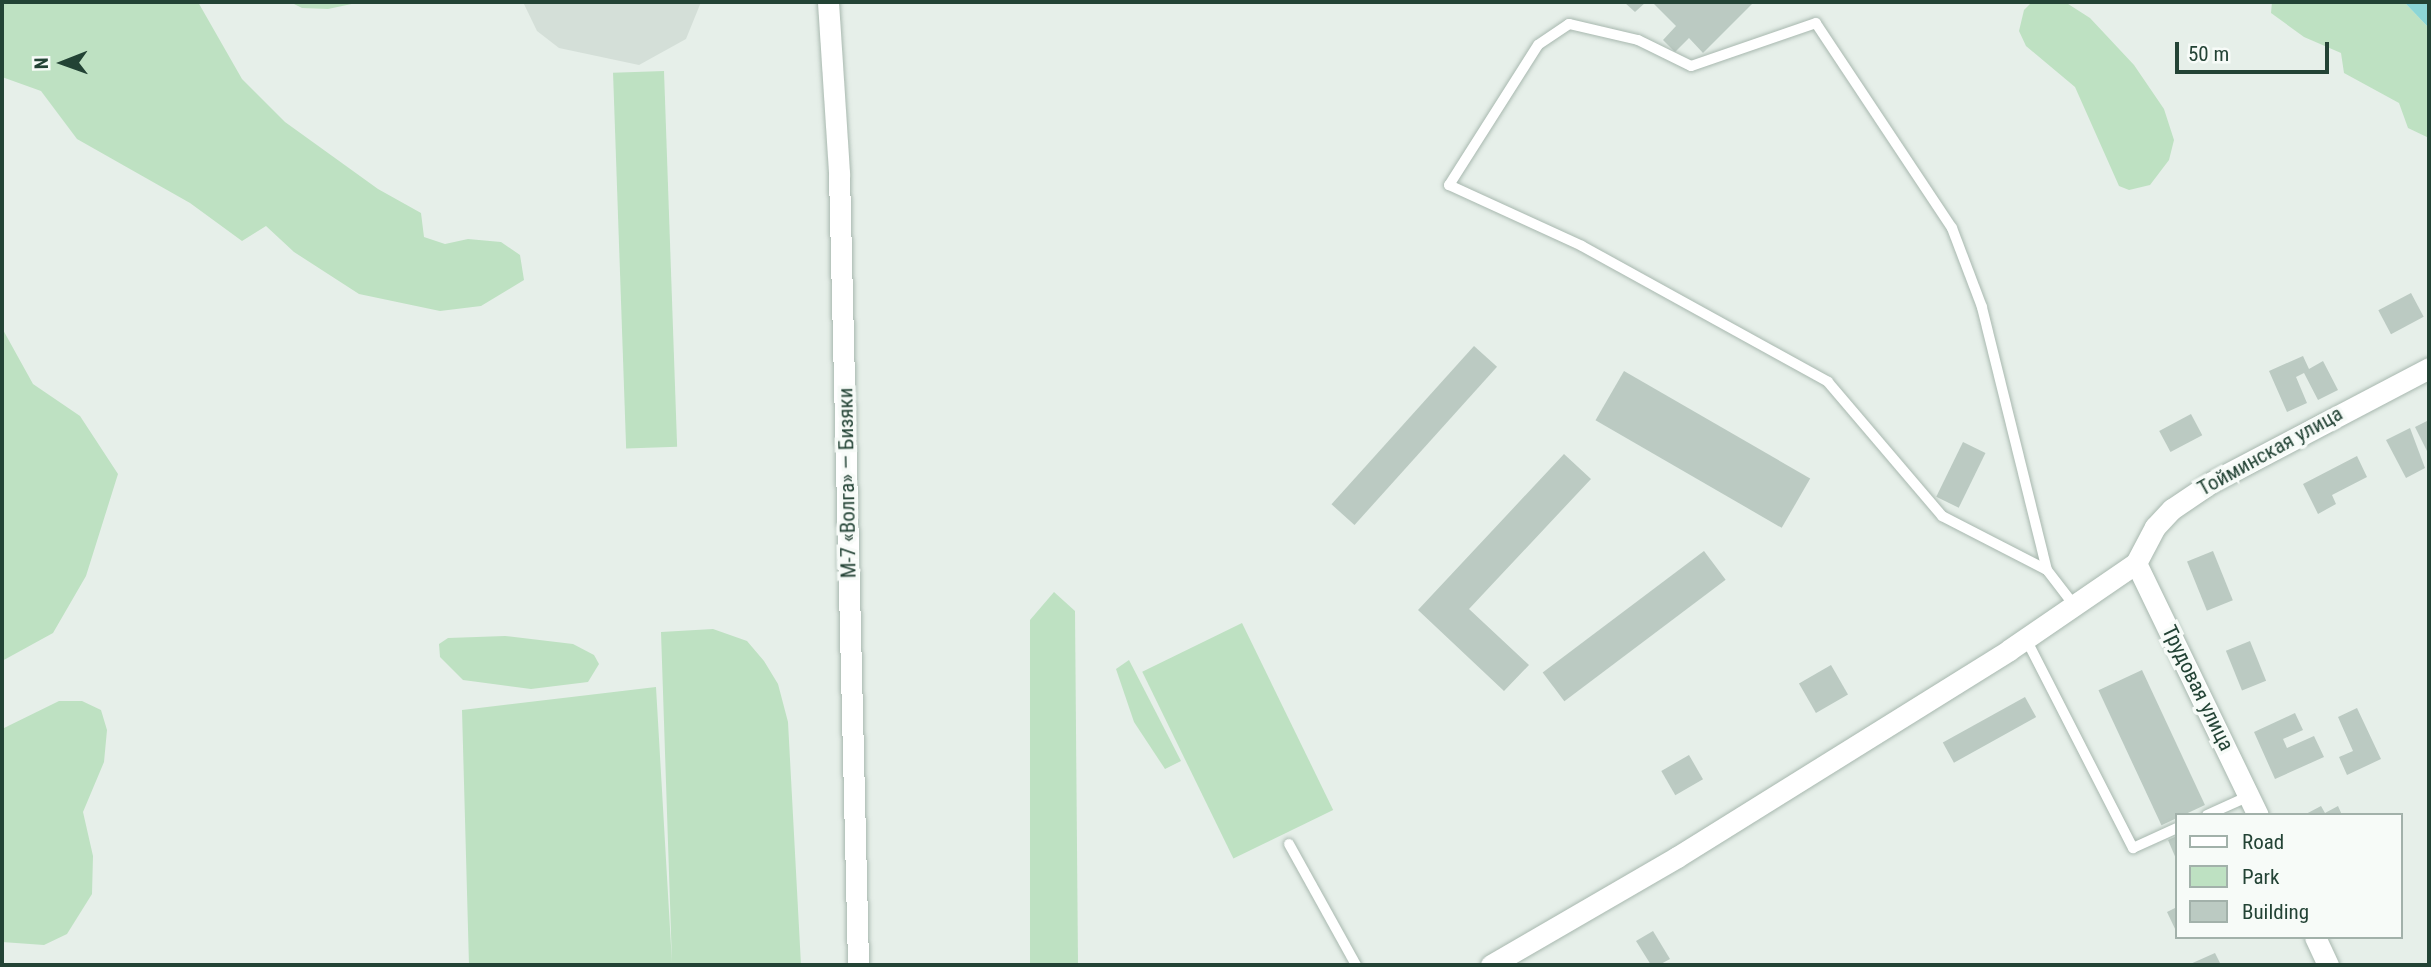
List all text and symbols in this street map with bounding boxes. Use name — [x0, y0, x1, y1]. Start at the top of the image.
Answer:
north arrow — [28, 28, 98, 98]
scale bar — [2179, 28, 2333, 72]
text: 50 m — [2188, 42, 2229, 66]
text: N — [30, 57, 53, 69]
street label: М-7 «Волга» — Бизяки — [833, 387, 861, 579]
street label: Тойминская улица — [2193, 401, 2347, 501]
street label: Трудовая улица — [2157, 621, 2239, 755]
legend — [2176, 813, 2403, 939]
text: Road — [2242, 830, 2284, 854]
text: Park — [2242, 865, 2279, 889]
text: Building — [2242, 900, 2309, 924]

